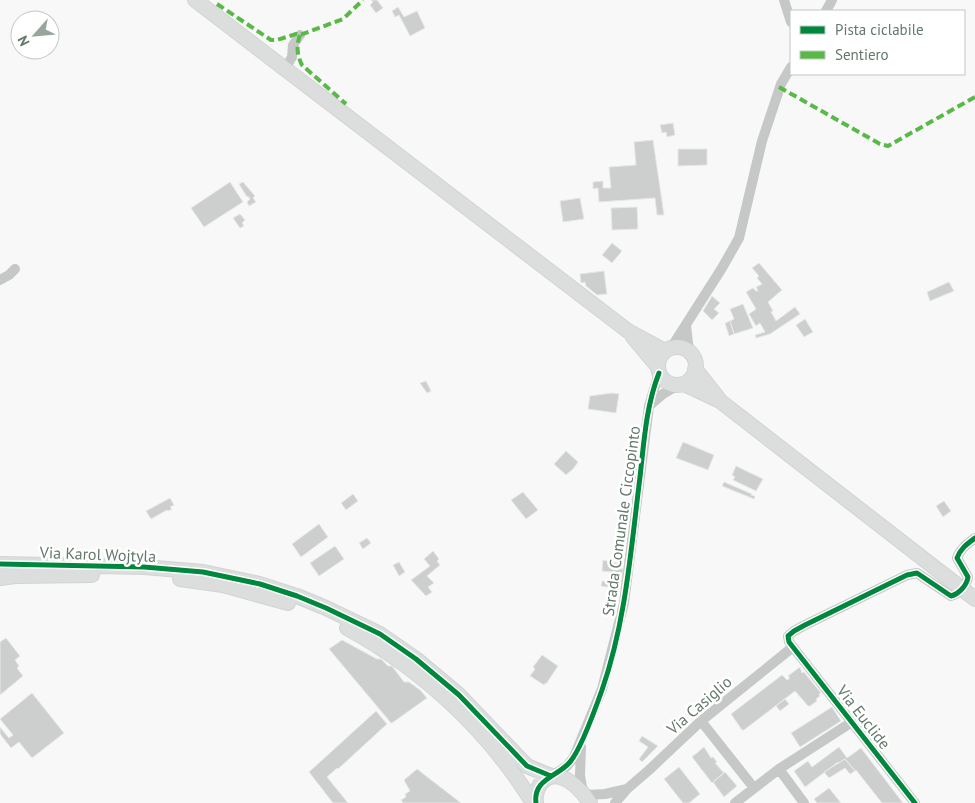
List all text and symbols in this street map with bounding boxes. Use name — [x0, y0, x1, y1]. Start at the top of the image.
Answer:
north arrow — [10, 10, 60, 60]
legend — [790, 10, 965, 75]
text: Pista ciclabile — [835, 20, 924, 39]
text: N — [13, 33, 34, 49]
text: Sentiero — [835, 45, 889, 64]
street label: Strada Comunale Ciccopinto — [598, 425, 644, 617]
street label: Via Karol Wojtyla — [38, 542, 157, 566]
street label: Via Casiglio — [662, 671, 736, 739]
street label: Via Euclide — [832, 680, 895, 753]

